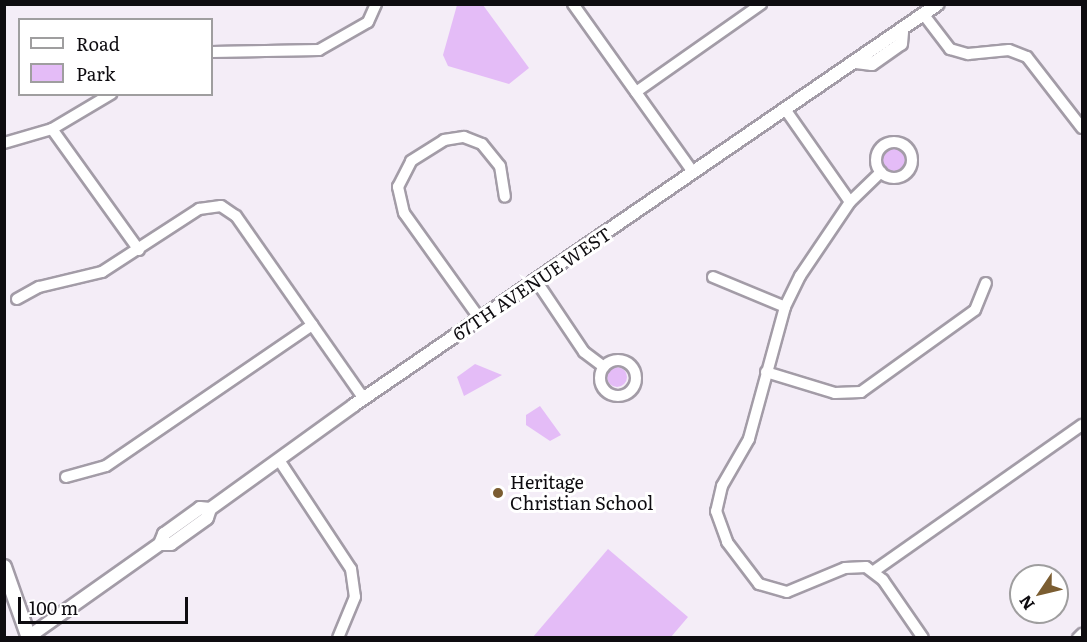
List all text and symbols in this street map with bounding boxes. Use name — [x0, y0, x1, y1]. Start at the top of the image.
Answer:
legend — [18, 18, 213, 96]
text: Road — [76, 30, 120, 57]
text: Park — [76, 60, 115, 87]
street label: 67TH AVENUE WEST — [449, 223, 615, 345]
place label: Heritage Christian School — [510, 472, 653, 514]
marker: Heritage Christian School — [491, 486, 505, 500]
north arrow — [1009, 564, 1069, 624]
scale bar — [21, 585, 190, 623]
text: N — [1012, 591, 1040, 616]
text: 100 m — [29, 594, 78, 621]

